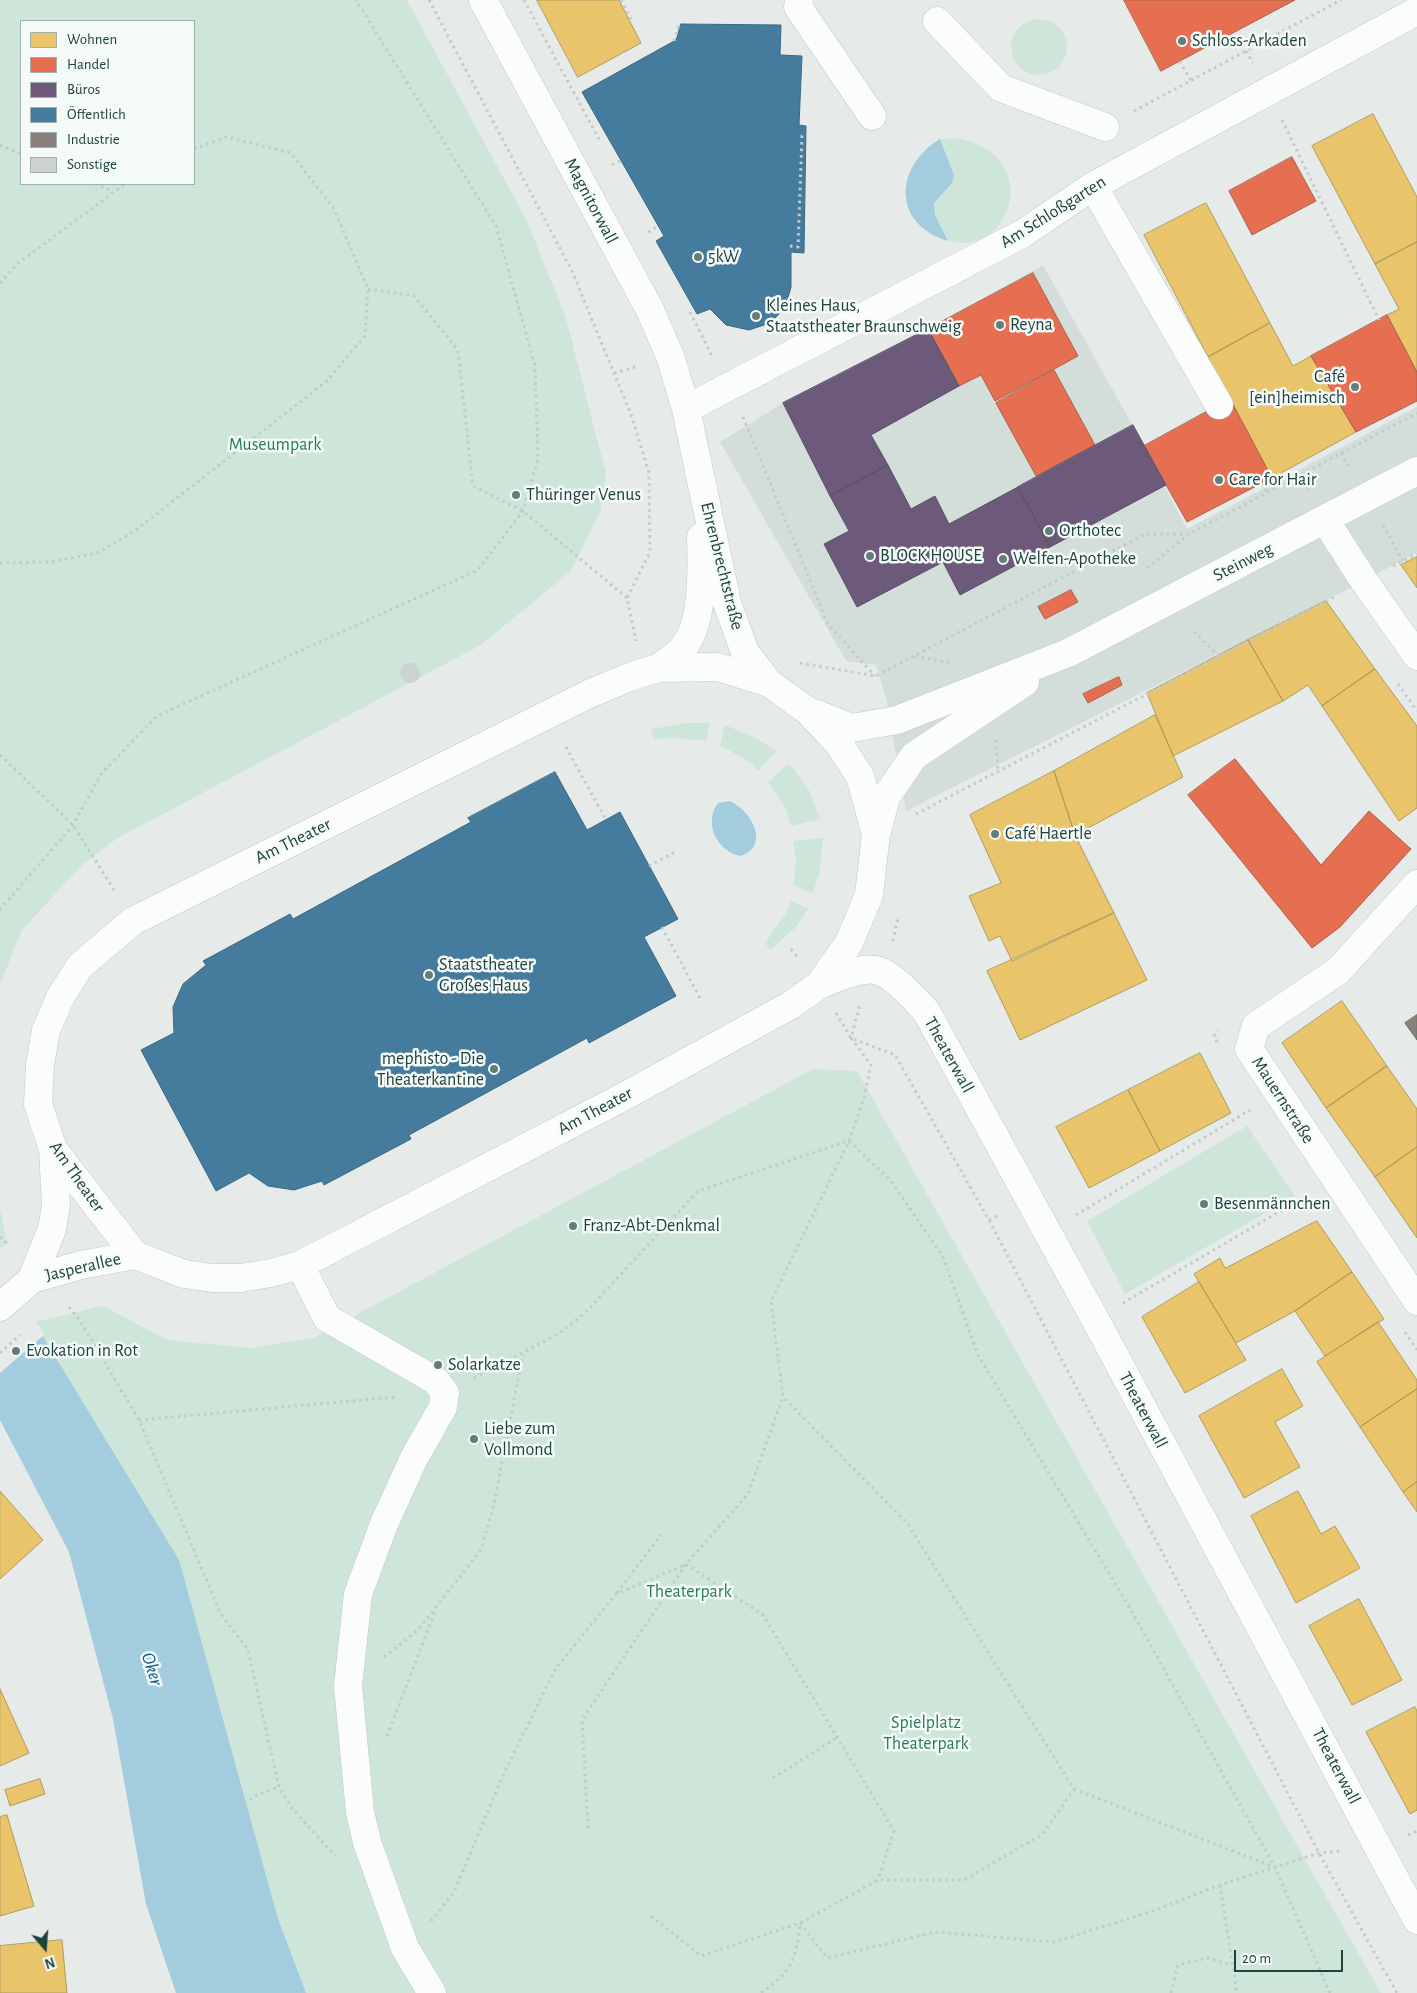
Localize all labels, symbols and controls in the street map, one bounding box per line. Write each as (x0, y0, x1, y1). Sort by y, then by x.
legend (20, 20, 195, 185)
place label: Schloss-Arkaden (1192, 30, 1307, 52)
text: Wohnen (67, 32, 117, 47)
marker: Schloss-Arkaden (1176, 35, 1188, 47)
text: Handel (67, 57, 110, 72)
text: Büros (67, 82, 100, 97)
text: Öffentlich (67, 107, 126, 122)
text: Industrie (67, 132, 120, 147)
street label: Magnitorwall (559, 154, 623, 248)
text: Sonstige (67, 157, 117, 172)
street label: Am Schloßgarten (996, 171, 1110, 253)
place label: 5kW (708, 246, 739, 268)
marker: 5kW (692, 251, 704, 263)
place label: Kleines Haus, Staatstheater Braunschweig (766, 295, 961, 338)
marker: Kleines Haus, Staatstheater Braunschweig (750, 310, 762, 322)
place label: Reyna (1010, 314, 1053, 336)
marker: Reyna (994, 319, 1006, 331)
place label: Café [ein]heimisch (1249, 366, 1345, 408)
marker: Café [ein]heimisch (1349, 381, 1361, 393)
park label: Museumpark (229, 434, 321, 456)
place label: Care for Hair (1229, 469, 1317, 491)
marker: Care for Hair (1213, 474, 1225, 486)
place label: Thüringer Venus (526, 484, 641, 506)
marker: Thüringer Venus (510, 489, 522, 501)
street label: Ehrenbrechtstraße (696, 500, 748, 632)
place label: Orthotec (1059, 520, 1121, 542)
marker: Orthotec (1043, 525, 1055, 537)
street label: Steinweg (1209, 538, 1277, 586)
place label: BLOCK HOUSE (880, 545, 982, 567)
place label: Welfen-Apotheke (1013, 548, 1136, 570)
marker: BLOCK HOUSE (864, 550, 876, 562)
marker: Welfen-Apotheke (997, 553, 1009, 565)
street label: Am Theater (252, 813, 334, 869)
place label: Café Haertle (1005, 823, 1092, 845)
marker: Café Haertle (989, 828, 1001, 840)
place label: Staatstheater Großes Haus (439, 954, 534, 996)
marker: Staatstheater Großes Haus (423, 969, 435, 981)
street label: Theaterwall (919, 1013, 979, 1097)
place label: mephisto - Die Theaterkantine (377, 1048, 484, 1090)
street label: Mauernstraße (1247, 1052, 1319, 1148)
marker: mephisto - Die Theaterkantine (488, 1063, 500, 1075)
street label: Am Theater (554, 1082, 636, 1140)
street label: Am Theater (45, 1137, 109, 1217)
place label: Besenmännchen (1214, 1193, 1331, 1215)
marker: Besenmännchen (1198, 1198, 1210, 1210)
place label: Franz-Abt-Denkmal (583, 1215, 720, 1237)
marker: Franz-Abt-Denkmal (567, 1220, 579, 1232)
street label: Jasperallee (43, 1248, 123, 1286)
place label: Evokation in Rot (26, 1340, 138, 1362)
marker: Evokation in Rot (10, 1345, 22, 1357)
place label: Solarkatze (448, 1354, 521, 1376)
marker: Solarkatze (432, 1359, 444, 1371)
street label: Theaterwall (1114, 1368, 1172, 1452)
place label: Liebe zum Vollmond (484, 1418, 555, 1460)
marker: Liebe zum Vollmond (468, 1433, 480, 1445)
park label: Theaterpark (646, 1581, 732, 1603)
water label: Oker (136, 1650, 168, 1688)
park label: Spielplatz Theaterpark (883, 1712, 969, 1755)
street label: Theaterwall (1307, 1724, 1365, 1808)
north arrow (20, 1923, 70, 1973)
scale bar (1237, 1940, 1346, 1972)
text: 20 m (1242, 1951, 1271, 1966)
text: N (43, 1954, 56, 1970)

